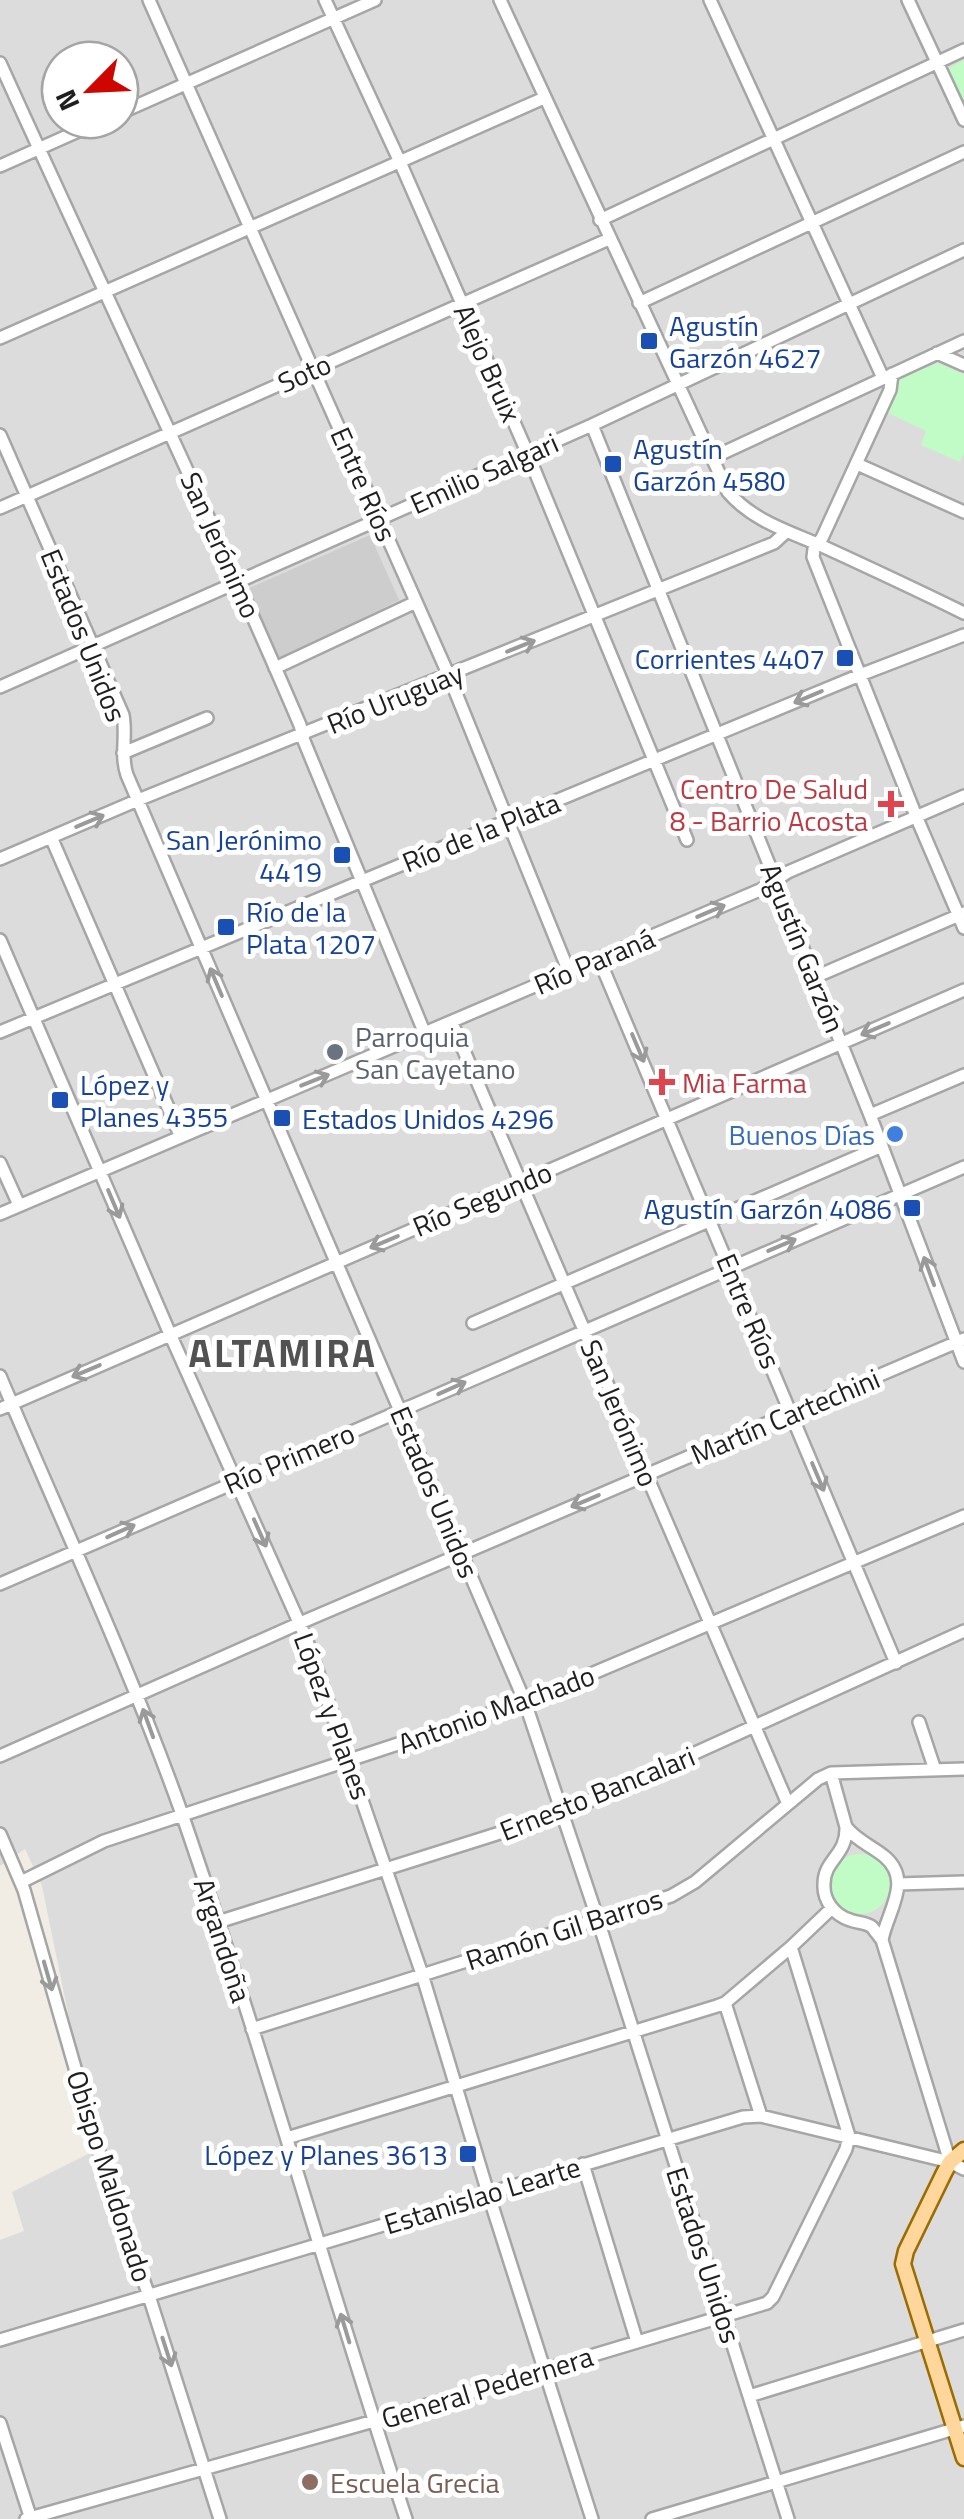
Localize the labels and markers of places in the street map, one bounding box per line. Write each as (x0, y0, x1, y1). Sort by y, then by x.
place label: Agustín Garzón 4627 (669, 304, 821, 379)
marker: Agustín Garzón 4627 (638, 330, 660, 352)
place label: Agustín Garzón 4580 (633, 427, 785, 502)
marker: Agustín Garzón 4580 (602, 453, 624, 475)
place label: Corrientes 4407 (635, 637, 825, 680)
marker: Corrientes 4407 (834, 647, 856, 669)
place label: Centro De Salud 8 - Barrio Acosta (670, 767, 868, 842)
marker: Centro De Salud 8 - Barrio Acosta (878, 791, 904, 817)
place label: San Jerónimo 4419 (166, 818, 322, 893)
marker: San Jerónimo 4419 (331, 844, 353, 866)
place label: Río de la Plata 1207 (246, 890, 376, 965)
marker: Río de la Plata 1207 (215, 916, 237, 938)
place label: Parroquia San Cayetano (355, 1015, 516, 1090)
marker: Parroquia San Cayetano (324, 1041, 346, 1063)
place label: Mia Farma (682, 1061, 807, 1104)
place label: López y Planes 4355 (80, 1063, 228, 1138)
marker: Mia Farma (651, 1071, 673, 1093)
marker: López y Planes 4355 (49, 1089, 71, 1111)
place label: Estados Unidos 4296 (302, 1097, 554, 1140)
marker: Estados Unidos 4296 (271, 1107, 293, 1129)
place label: Buenos Días (729, 1113, 875, 1156)
marker: Buenos Días (884, 1123, 906, 1145)
place label: Agustín Garzón 4086 (644, 1187, 892, 1230)
marker: Agustín Garzón 4086 (901, 1197, 923, 1219)
place label: López y Planes 3613 (204, 2133, 448, 2176)
marker: López y Planes 3613 (457, 2143, 479, 2165)
place label: Escuela Grecia (330, 2461, 500, 2504)
marker: Escuela Grecia (299, 2471, 321, 2493)

